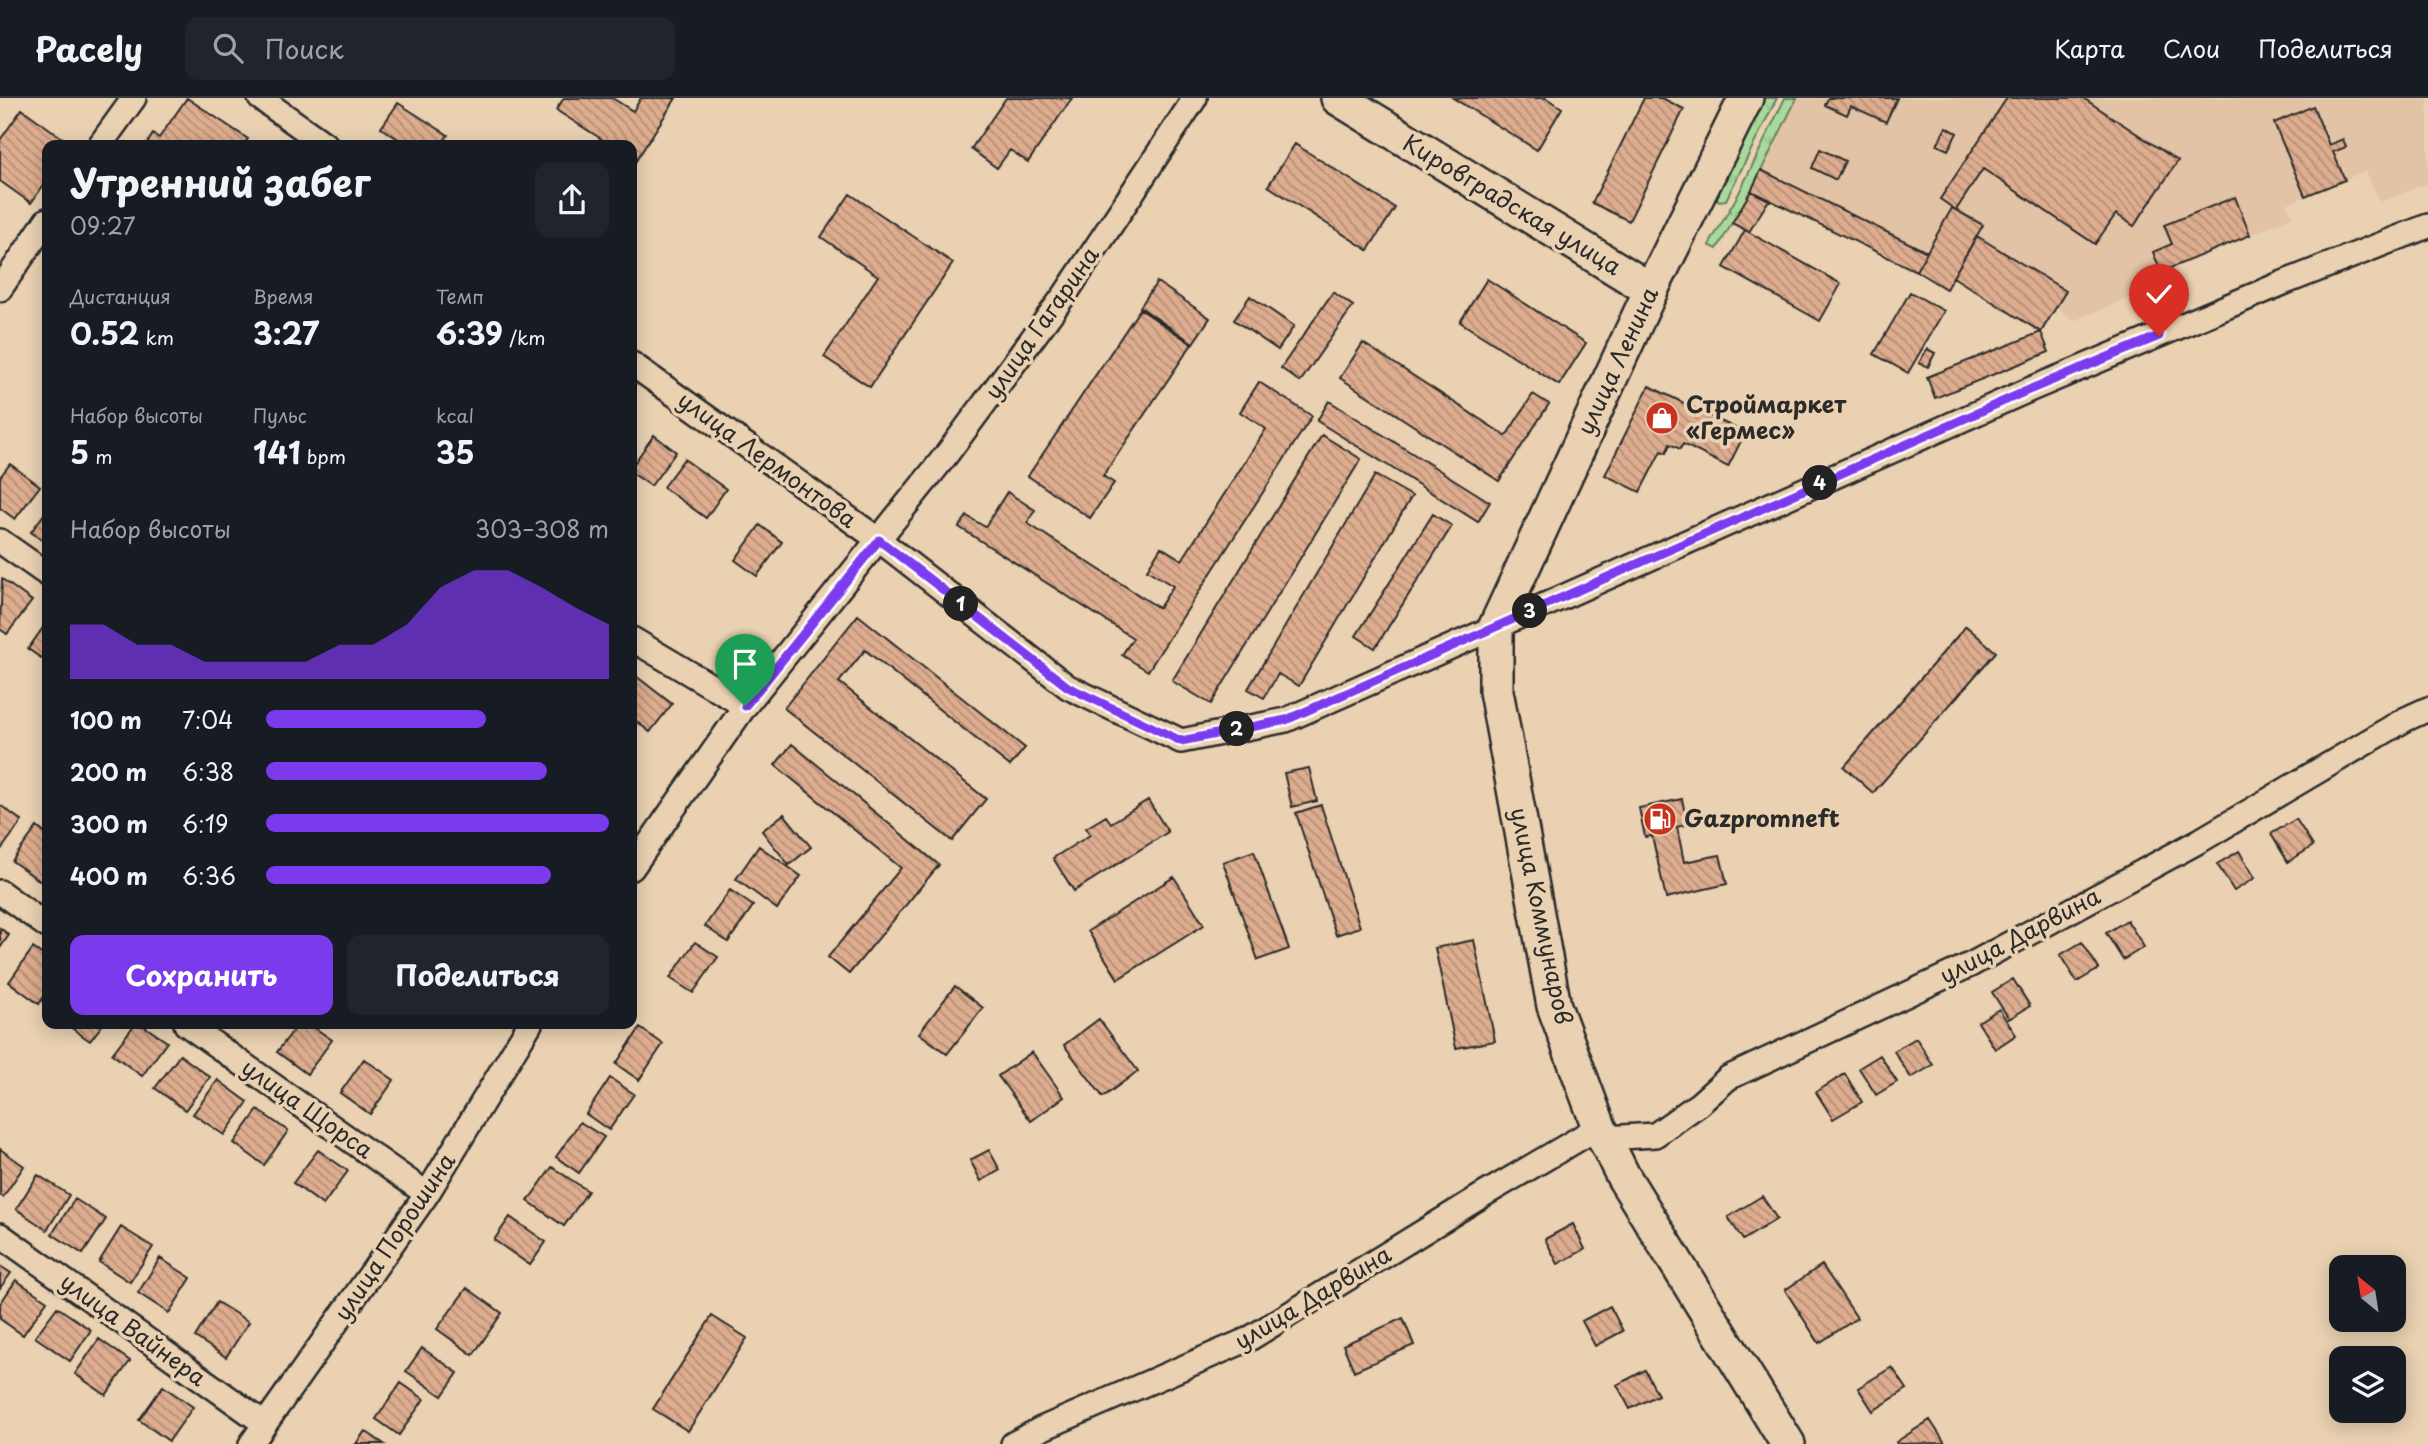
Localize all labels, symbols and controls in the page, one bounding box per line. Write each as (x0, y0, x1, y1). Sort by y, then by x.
search box (185, 17, 675, 80)
text: Pacely (35, 23, 143, 73)
icon: search (209, 29, 247, 67)
text: Поиск (265, 29, 344, 68)
text: Карта (2054, 30, 2125, 66)
text: Слои (2163, 30, 2220, 66)
text: Поделиться (2258, 30, 2393, 66)
street label: Кировградская улица (1397, 124, 1629, 283)
text: Утренний забег (70, 153, 370, 210)
button: share (535, 163, 609, 237)
text: 09:27 (70, 208, 136, 243)
street label: улица Гагарина (975, 238, 1107, 406)
pin (2129, 264, 2189, 336)
icon: check (2140, 275, 2178, 313)
street label: улица Ленина (1567, 280, 1666, 440)
text: Дистанция (70, 282, 171, 310)
text: Время (253, 282, 314, 310)
text: Темп (436, 282, 484, 310)
text: 0.52 (70, 310, 139, 355)
text: 3:27 (253, 310, 319, 355)
text: 6:39 (436, 310, 503, 355)
text: km (139, 323, 174, 351)
text: /km (503, 323, 546, 351)
street label: улица Лермонтова (671, 382, 865, 536)
place label: Строймаркет «Гермес» (1686, 386, 1847, 447)
shop icon: Строймаркет «Гермес» (1643, 399, 1681, 437)
text: Набор высоты (70, 401, 203, 429)
text: Пульс (253, 401, 307, 429)
text: kcal (436, 401, 474, 429)
text: 5 (70, 429, 89, 474)
text: 141 (253, 429, 301, 474)
text: 35 (436, 429, 475, 474)
text: m (89, 442, 113, 470)
text: bpm (301, 442, 346, 470)
pin: 4 (1802, 466, 1838, 500)
text: 4 (1813, 468, 1826, 496)
text: Набор высоты (70, 511, 231, 546)
text: 303–308 m (475, 511, 609, 546)
pin: 1 (944, 587, 978, 622)
text: 1 (956, 589, 965, 617)
pin: 3 (1512, 594, 1548, 628)
text: 3 (1523, 596, 1536, 624)
pin (715, 634, 775, 706)
icon: arrive (726, 645, 764, 683)
text: 100 m (70, 702, 142, 737)
text: 7:04 (182, 702, 233, 737)
pin: 2 (1220, 712, 1254, 746)
text: 2 (1230, 714, 1243, 742)
text: 200 m (70, 754, 147, 789)
text: 6:38 (182, 754, 234, 789)
fuel station icon: Gazpromneft (1641, 800, 1679, 838)
place label: Gazpromneft (1684, 800, 1840, 835)
street label: улица Коммунаров (1502, 804, 1583, 1027)
text: 300 m (70, 806, 148, 841)
text: 6:19 (182, 806, 228, 841)
text: 400 m (70, 858, 148, 893)
text: 6:36 (182, 858, 236, 893)
street label: улица Дарвина (1933, 877, 2106, 992)
button: Сохранить (70, 935, 333, 1015)
button: Поделиться (347, 935, 609, 1015)
street label: улица Щорса (235, 1049, 381, 1167)
street label: улица Порошина (324, 1145, 463, 1327)
street label: улица Дарвина (1227, 1236, 1398, 1357)
north arrow (2329, 1255, 2406, 1332)
map controls (2329, 1255, 2406, 1423)
street label: улица Вайнера (54, 1264, 215, 1394)
button: layers (2329, 1346, 2406, 1423)

